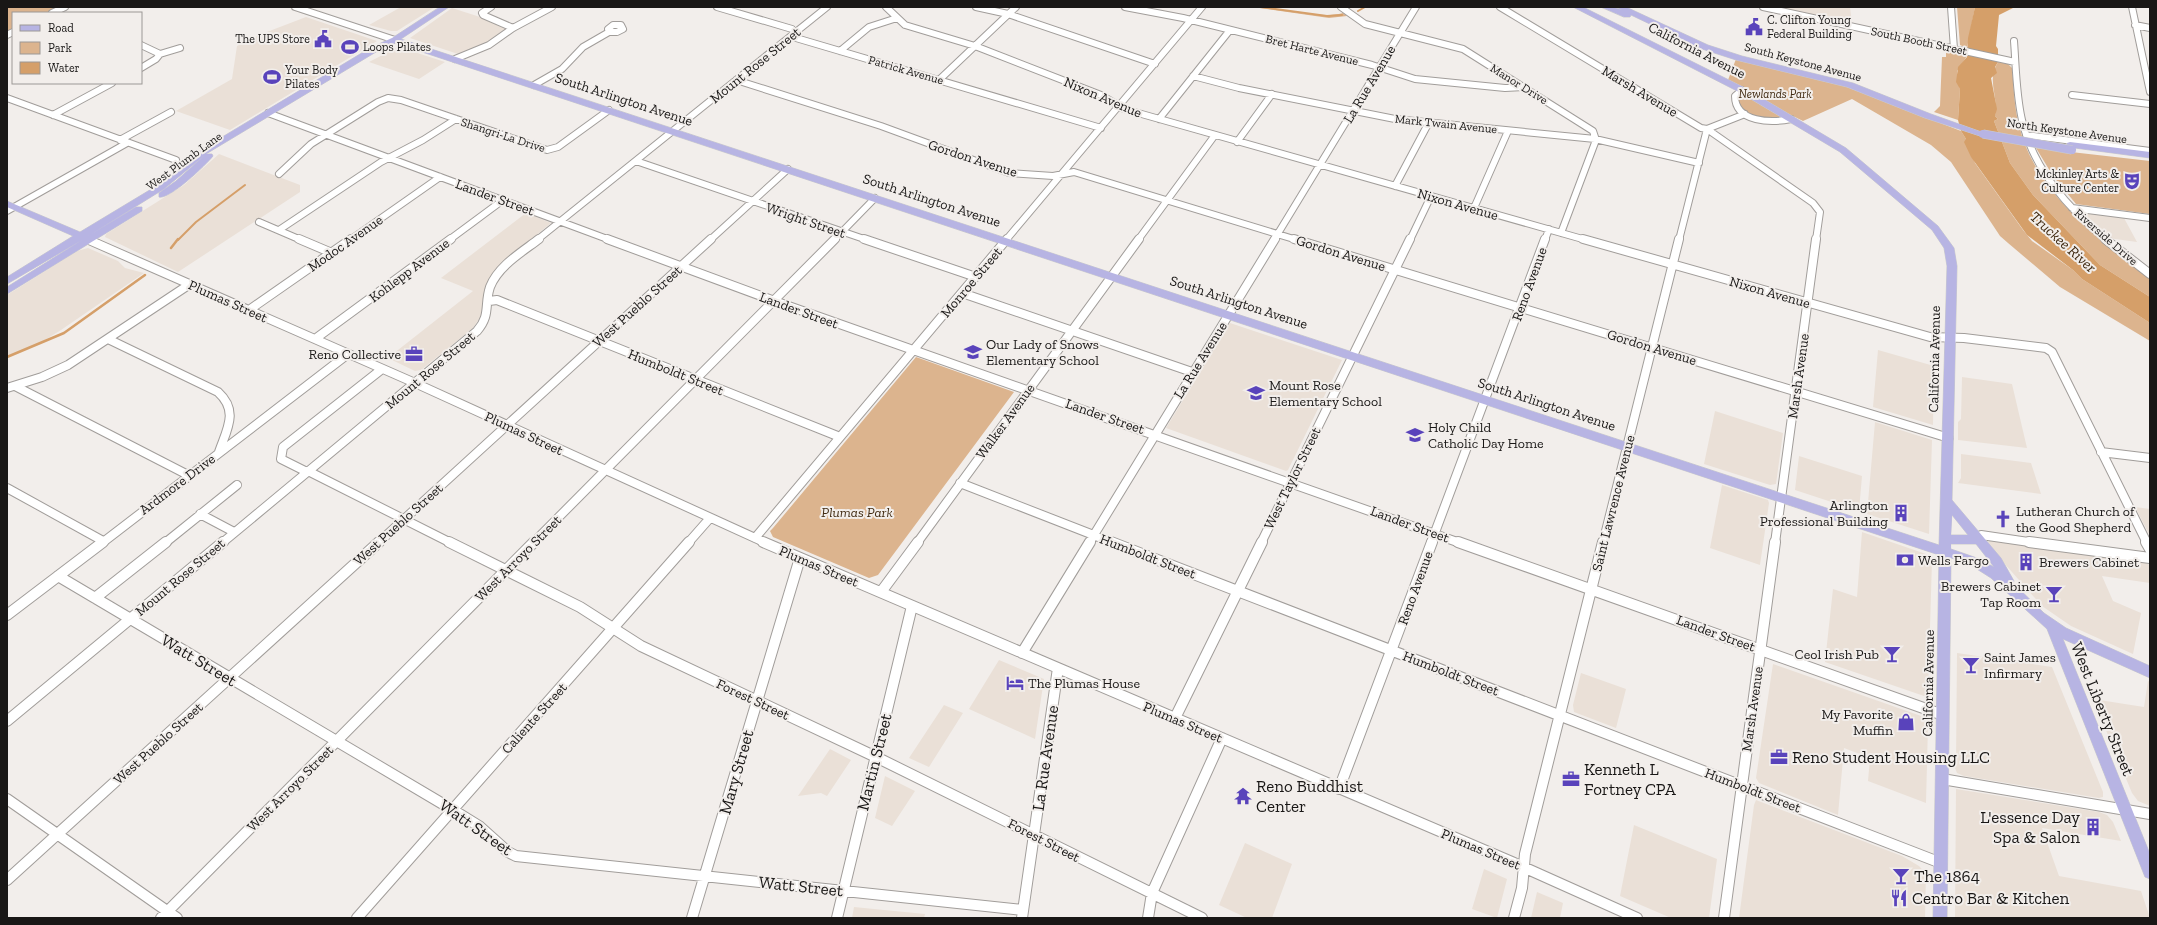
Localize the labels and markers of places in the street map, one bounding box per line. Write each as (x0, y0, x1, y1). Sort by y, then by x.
place label: C. Clifton Young Federal Building (1767, 13, 1852, 41)
public building icon: C. Clifton Young Federal Building (1744, 17, 1764, 37)
public building icon: The UPS Store (313, 29, 333, 49)
place label: The UPS Store (235, 32, 310, 46)
sports icon: Loops Pilates (340, 37, 360, 57)
place label: Loops Pilates (363, 40, 431, 54)
place label: Your Body Pilates (284, 63, 339, 91)
sports icon: Your Body Pilates (262, 67, 282, 87)
place label: Mckinley Arts & Culture Center (2036, 167, 2119, 195)
theatre icon: Mckinley Arts & Culture Center (2122, 171, 2142, 191)
place label: Our Lady of Snows Elementary School (986, 336, 1099, 369)
school or university icon: Our Lady of Snows Elementary School (963, 342, 983, 362)
office icon: Reno Collective (404, 344, 424, 364)
place label: Reno Collective (308, 346, 401, 363)
place label: Mount Rose Elementary School (1269, 377, 1382, 410)
school or university icon: Mount Rose Elementary School (1246, 383, 1266, 403)
place label: Holy Child Catholic Day Home (1428, 419, 1544, 452)
school or university icon: Holy Child Catholic Day Home (1405, 425, 1425, 445)
place label: Arlington Professional Building (1760, 497, 1888, 530)
building icon: Arlington Professional Building (1891, 503, 1911, 523)
place label: Lutheran Church of the Good Shepherd (2016, 503, 2136, 536)
church icon: Lutheran Church of the Good Shepherd (1993, 509, 2013, 529)
bank icon: Wells Fargo (1895, 550, 1915, 570)
place label: Wells Fargo (1918, 552, 1989, 569)
building icon: Brewers Cabinet (2016, 552, 2036, 572)
place label: Brewers Cabinet (2039, 554, 2140, 571)
place label: Brewers Cabinet Tap Room (1941, 578, 2042, 611)
bar icon: Brewers Cabinet Tap Room (2044, 584, 2064, 604)
bar icon: Ceol Irish Pub (1882, 644, 1902, 664)
place label: Ceol Irish Pub (1795, 646, 1879, 663)
place label: Saint James Infirmary (1984, 649, 2056, 682)
bar icon: Saint James Infirmary (1961, 655, 1981, 675)
hotel icon: The Plumas House (1005, 673, 1025, 693)
place label: The Plumas House (1028, 675, 1140, 692)
place label: My Favorite Muffin (1821, 706, 1893, 739)
shop icon: My Favorite Muffin (1896, 712, 1916, 732)
office icon: Reno Student Housing LLC (1769, 747, 1789, 767)
place label: Reno Student Housing LLC (1792, 747, 1990, 767)
place label: Kenneth L Fortney CPA (1584, 759, 1677, 799)
office icon: Kenneth L Fortney CPA (1561, 769, 1581, 789)
place label: Reno Buddhist Center (1256, 776, 1364, 816)
temple icon: Reno Buddhist Center (1233, 786, 1253, 806)
place label: L'essence Day Spa & Salon (1980, 807, 2080, 847)
building icon: L'essence Day Spa & Salon (2083, 817, 2103, 837)
bar icon: The 1864 (1891, 866, 1911, 886)
place label: The 1864 (1914, 866, 1980, 886)
restaurant icon: Centro Bar & Kitchen (1889, 888, 1909, 908)
place label: Centro Bar & Kitchen (1912, 888, 2070, 908)

